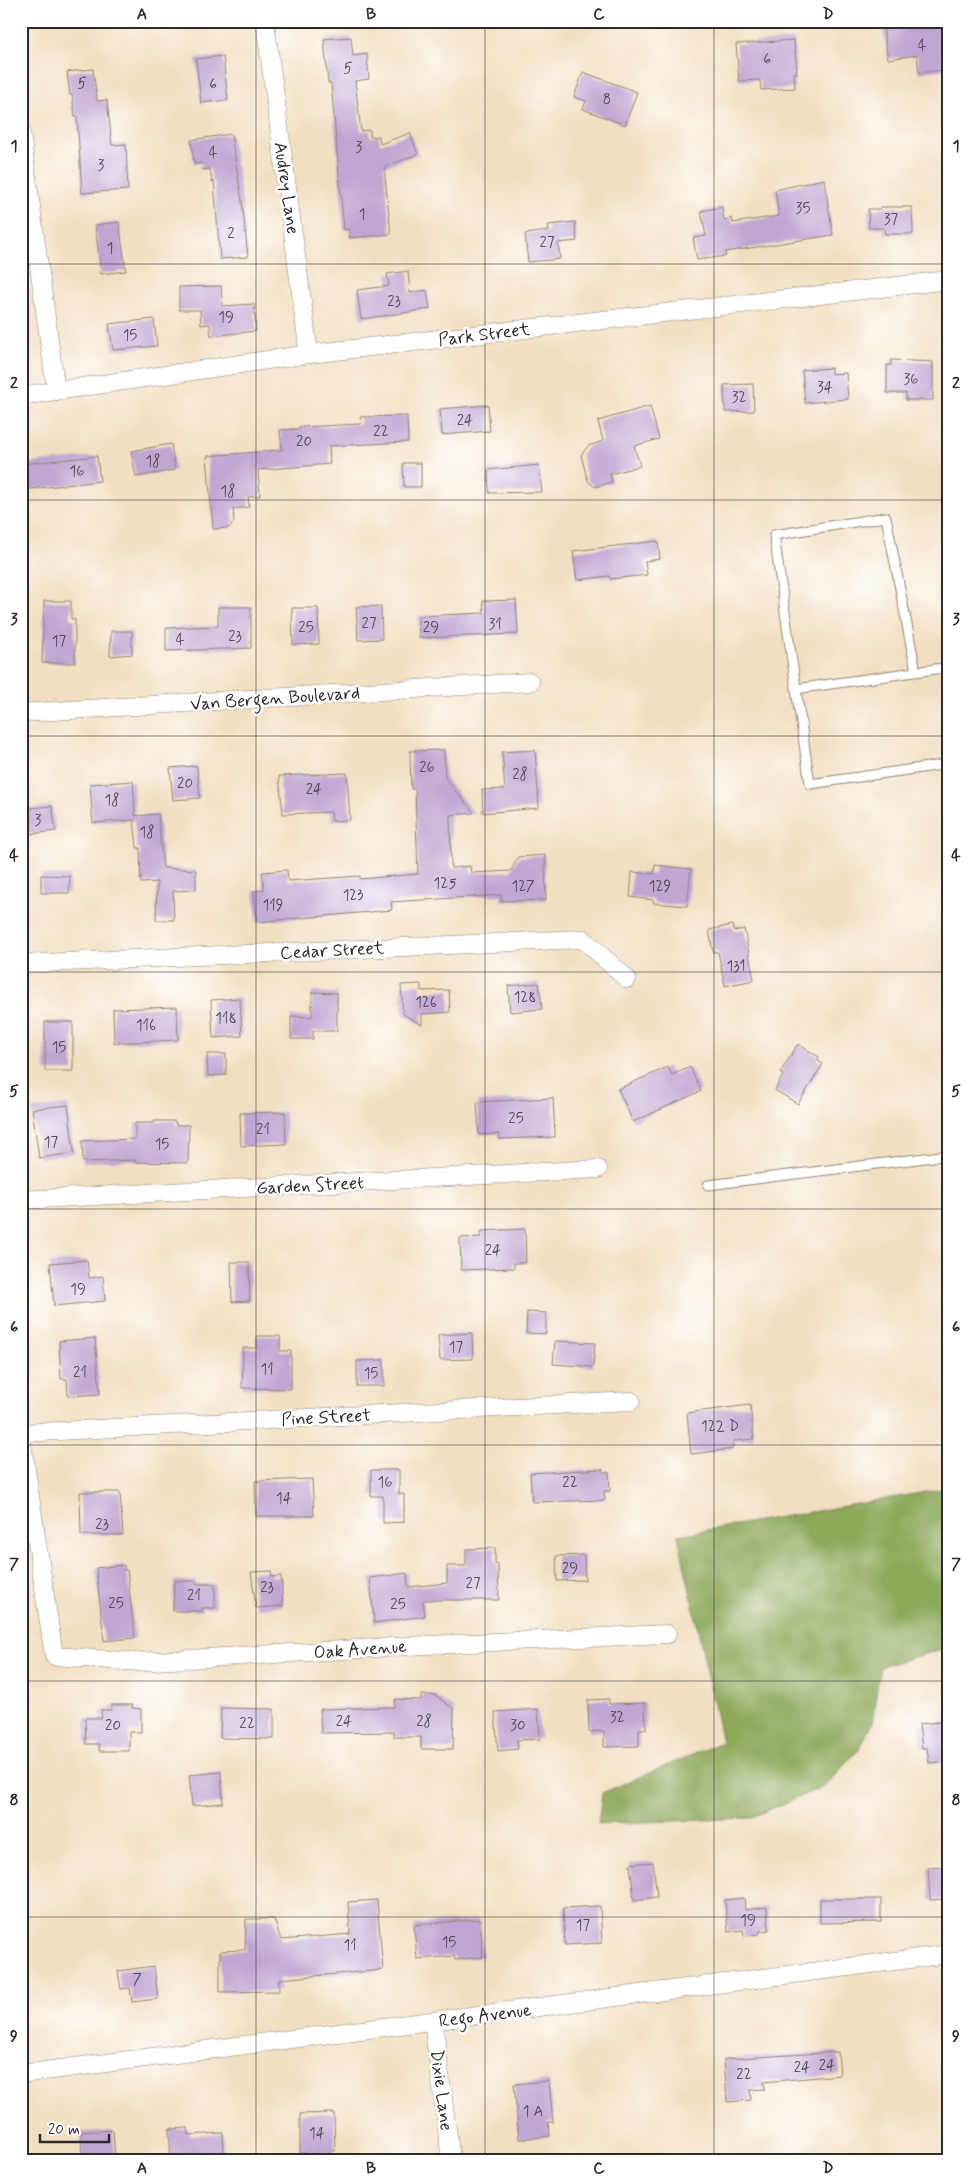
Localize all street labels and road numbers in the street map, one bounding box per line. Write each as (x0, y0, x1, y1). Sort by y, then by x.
street label: Audrey Lane (268, 140, 304, 236)
street label: Park Street (437, 317, 532, 353)
street label: Van Bergen Boulevard (189, 681, 361, 719)
street label: Cedar Street (279, 936, 385, 966)
street label: Garden Street (256, 1171, 365, 1201)
street label: Pine Street (281, 1404, 372, 1432)
street label: Oak Avenue (313, 1635, 407, 1665)
street label: Rego Avenue (437, 1998, 533, 2036)
street label: Dixie Lane (424, 2048, 458, 2132)

